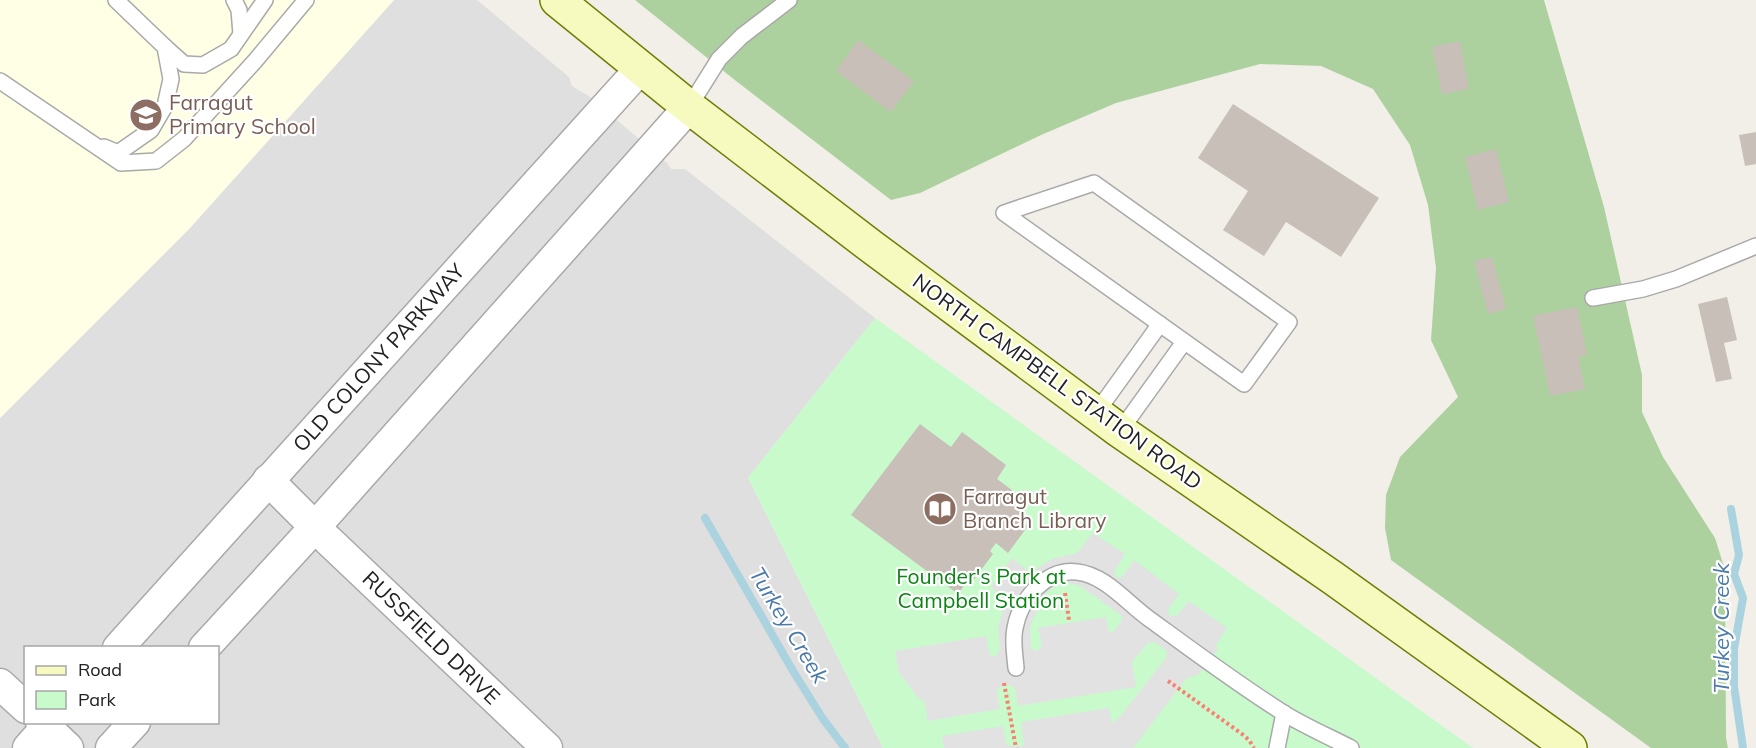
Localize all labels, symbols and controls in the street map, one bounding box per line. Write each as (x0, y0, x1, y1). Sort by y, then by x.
place label: Farragut Primary School (169, 89, 316, 139)
school or university icon: Farragut Primary School (128, 97, 164, 133)
street label: OLD COLONY PARKWAY (287, 258, 470, 457)
street label: NORTH CAMPBELL STATION ROAD (908, 267, 1207, 495)
place label: Farragut Branch Library (963, 483, 1106, 533)
library icon: Farragut Branch Library (922, 491, 958, 527)
water label: Turkey Creek (743, 562, 835, 689)
water label: Turkey Creek (1707, 562, 1735, 693)
park label: Founder's Park at Campbell Station (896, 563, 1066, 613)
street label: RUSSFIELD DRIVE (358, 565, 506, 709)
legend (24, 646, 219, 724)
text: Road (78, 658, 122, 681)
text: Park (78, 688, 117, 711)

